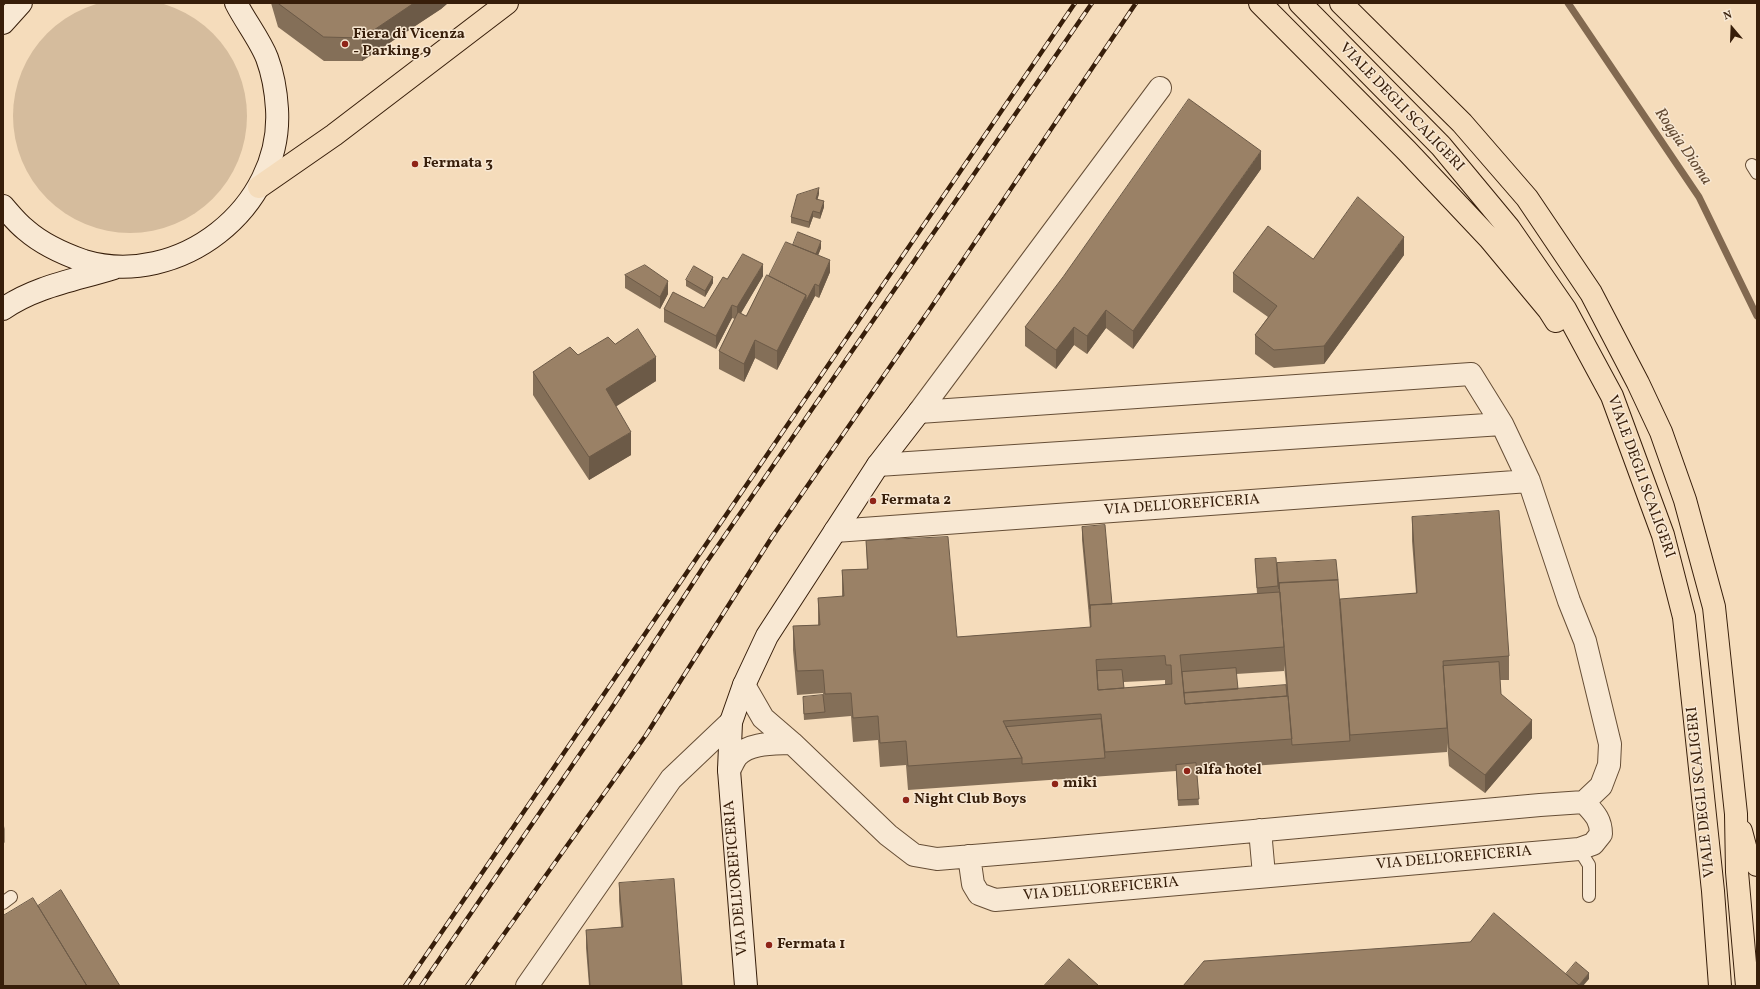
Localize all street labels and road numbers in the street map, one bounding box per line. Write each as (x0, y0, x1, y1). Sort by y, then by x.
street label: VIALE DEGLI SCALIGERI (1335, 40, 1467, 176)
street label: VIALE DEGLI SCALIGERI (1602, 393, 1678, 561)
street label: VIA DELL'OREFICERIA (1103, 492, 1261, 520)
street label: VIALE DEGLI SCALIGERI (1684, 706, 1720, 878)
street label: VIA DELL'OREFICERIA (721, 799, 753, 957)
street label: VIA DELL'OREFICERIA (1375, 843, 1533, 875)
street label: VIA DELL'OREFICERIA (1022, 874, 1180, 906)

